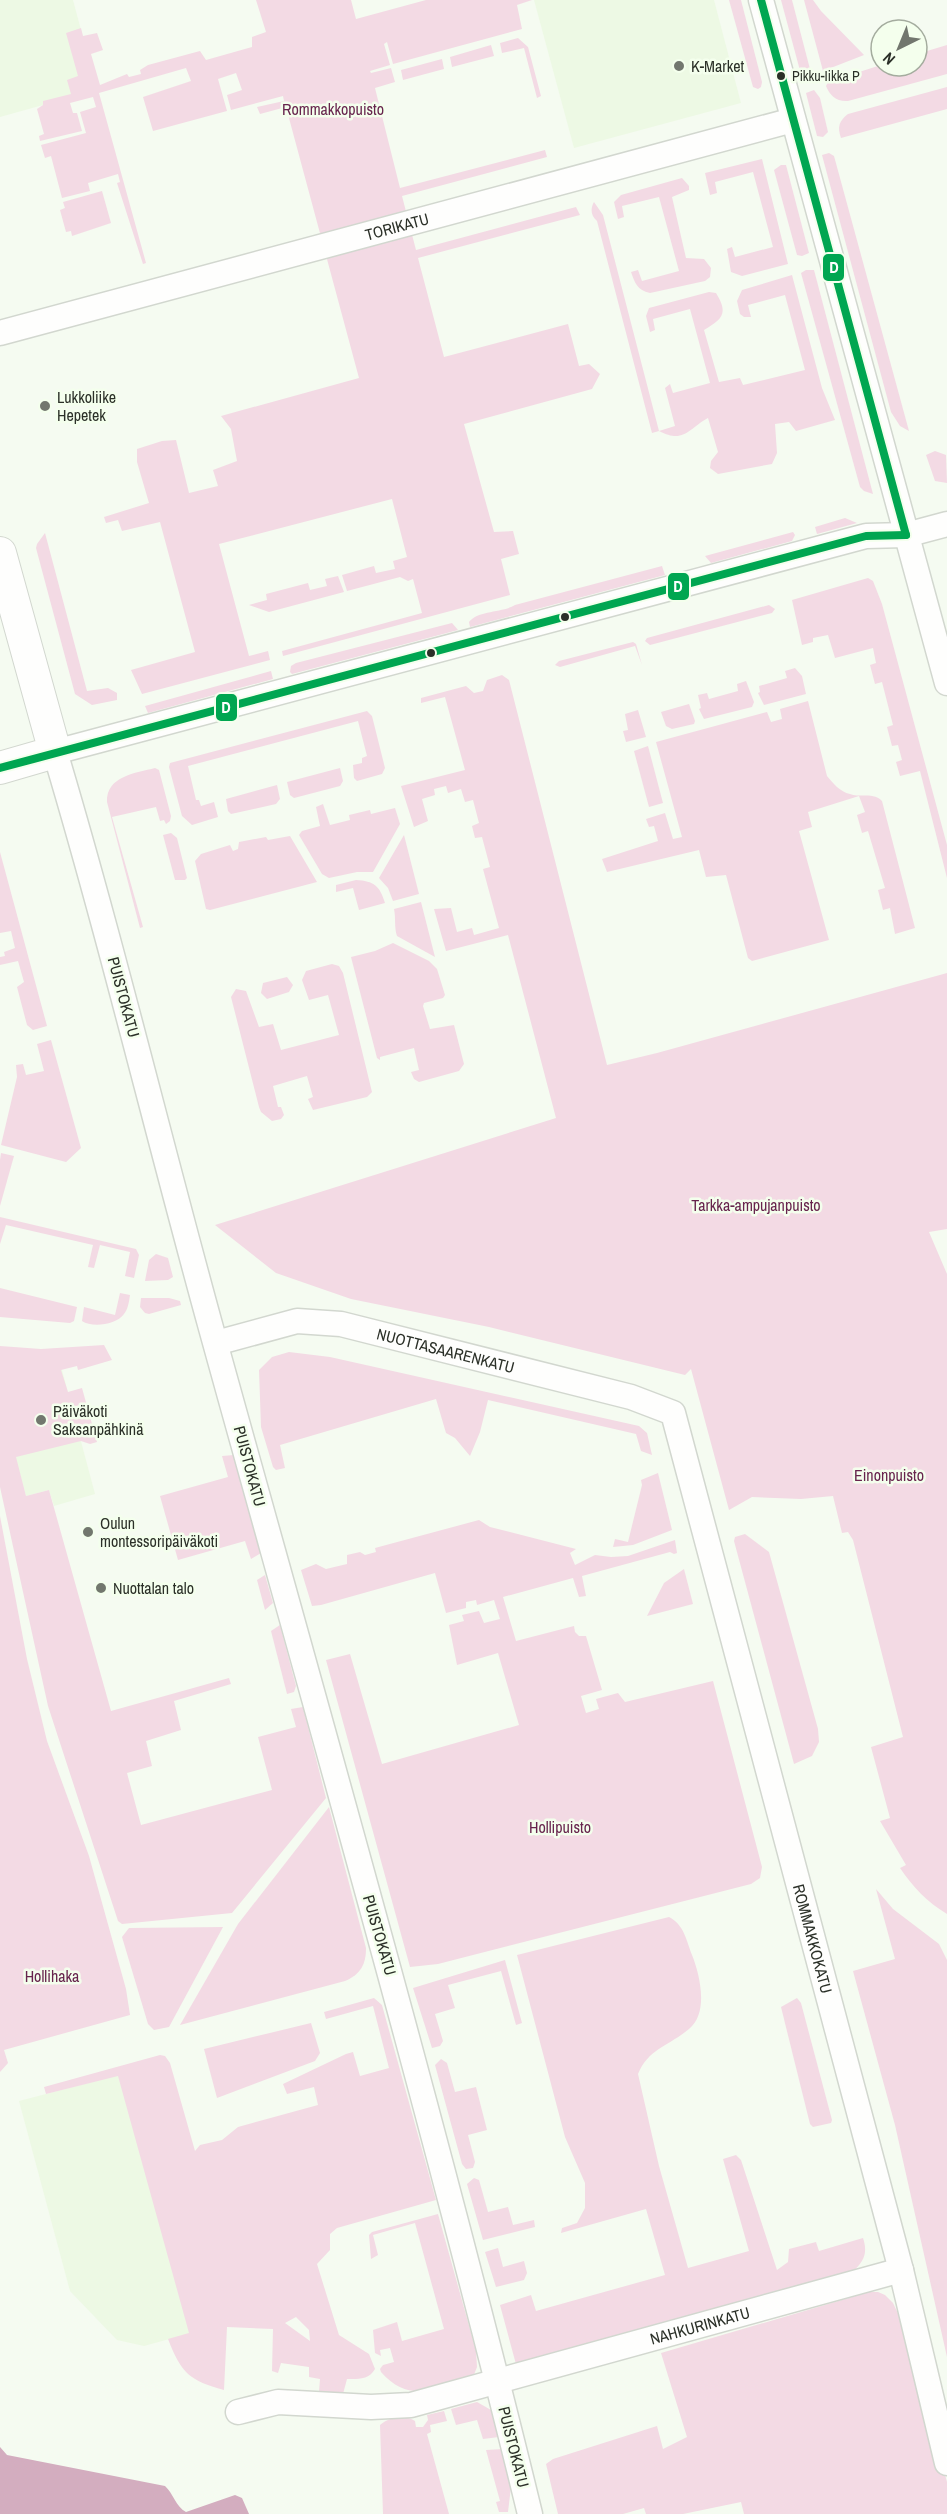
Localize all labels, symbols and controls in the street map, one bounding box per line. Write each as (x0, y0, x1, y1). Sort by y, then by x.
north arrow (869, 18, 929, 78)
text: N (878, 48, 900, 70)
place label: K-Market (691, 55, 745, 77)
marker: K-Market (672, 59, 686, 73)
place label: Pikku-Iikka P (792, 67, 860, 85)
marker: Pikku-Iikka P (775, 70, 787, 82)
park label: Rommakkopuisto (282, 98, 384, 120)
street label: TORIKATU (363, 207, 431, 245)
line badge: D (822, 253, 845, 282)
text: D (829, 256, 839, 278)
place label: Lukkoliike Hepetek (57, 386, 116, 426)
marker: Lukkoliike Hepetek (38, 399, 52, 413)
line badge: D (667, 572, 690, 601)
text: D (673, 575, 683, 597)
unlabelled marker (559, 611, 571, 623)
unlabelled marker (425, 647, 437, 659)
line badge: D (215, 693, 238, 722)
text: D (221, 696, 231, 718)
street label: PUISTOKATU (103, 954, 145, 1040)
park label: Tarkka-ampujanpuisto (691, 1194, 821, 1216)
street label: NUOTTASAARENKATU (375, 1322, 517, 1378)
place label: Päiväkoti Saksanpähkinä (53, 1400, 144, 1440)
marker: Päiväkoti Saksanpähkinä (34, 1413, 48, 1427)
street label: PUISTOKATU (229, 1423, 271, 1509)
park label: Einonpuisto (854, 1464, 924, 1486)
place label: Oulun montessoripäiväkoti (100, 1512, 218, 1552)
marker: Oulun montessoripäiväkoti (81, 1525, 95, 1539)
place label: Nuottalan talo (113, 1577, 194, 1599)
marker: Nuottalan talo (94, 1581, 108, 1595)
park label: Hollipuisto (529, 1816, 591, 1838)
street label: ROMMAKKOKATU (788, 1882, 838, 1996)
street label: PUISTOKATU (358, 1892, 402, 1978)
park label: Hollihaka (25, 1965, 80, 1987)
street label: NAHKURINKATU (647, 2301, 752, 2350)
street label: PUISTOKATU (493, 2404, 535, 2490)

